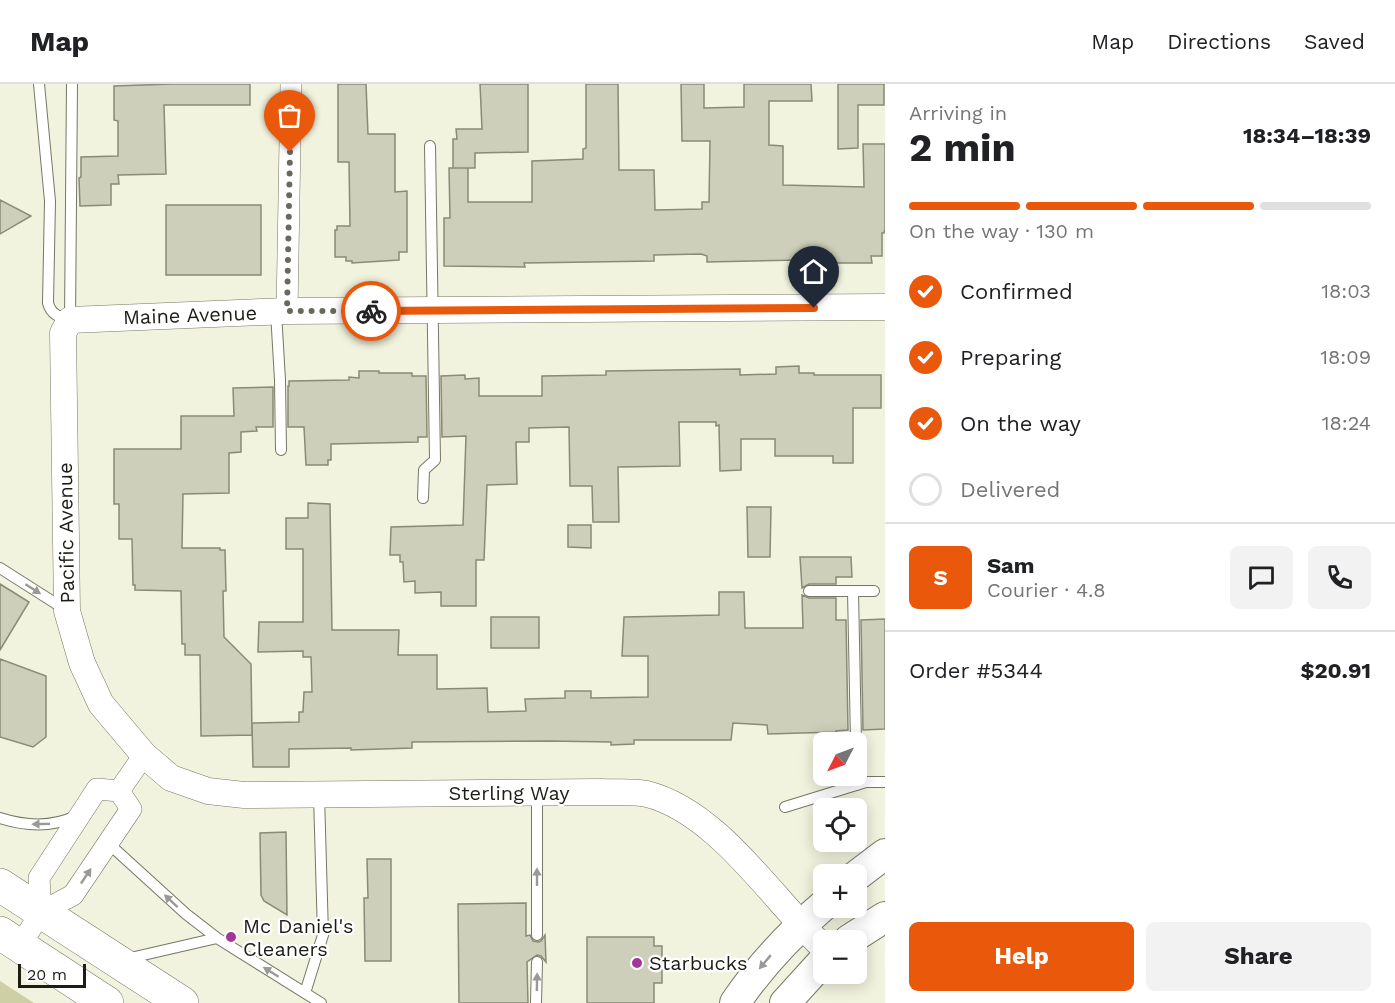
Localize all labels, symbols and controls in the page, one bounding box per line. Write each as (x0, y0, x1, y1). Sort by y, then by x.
text: Map (30, 25, 89, 58)
text: Map (1091, 29, 1134, 54)
text: Directions (1167, 29, 1271, 54)
text: Saved (1304, 29, 1365, 54)
pin (264, 90, 315, 152)
icon: bag (273, 99, 306, 132)
text: Arriving in (909, 101, 1007, 125)
text: 18:34–18:39 (1243, 123, 1371, 148)
text: 2 min (909, 125, 1016, 170)
text: On the way · 130 m (909, 219, 1094, 243)
pin (788, 246, 839, 308)
icon: home (797, 255, 830, 288)
icon: check (909, 275, 942, 308)
text: Confirmed (960, 279, 1073, 304)
text: 18:03 (1321, 279, 1371, 303)
courier (341, 281, 401, 341)
icon: bike (355, 295, 388, 328)
street label: Maine Avenue (122, 301, 258, 329)
icon: check (909, 341, 942, 374)
text: Preparing (960, 345, 1061, 370)
text: 18:09 (1320, 345, 1371, 369)
icon: check (909, 407, 942, 440)
text: On the way (960, 411, 1081, 436)
text: 18:24 (1322, 411, 1371, 435)
street label: Pacific Avenue (53, 462, 79, 604)
text: Delivered (960, 477, 1060, 502)
button: chat (1230, 546, 1293, 609)
button: phone (1308, 546, 1371, 609)
text: Sam (987, 553, 1035, 578)
text: S (933, 565, 948, 590)
text: Courier · 4.8 (987, 578, 1106, 602)
one-way arrow (25, 584, 41, 595)
text: Order #5344 (909, 658, 1043, 683)
text: $20.91 (1300, 658, 1371, 683)
north arrow (813, 732, 867, 786)
map controls (813, 732, 867, 984)
street label: Sterling Way (448, 781, 570, 805)
button: locate (813, 798, 867, 852)
one-way arrow (32, 819, 51, 828)
button: + (813, 864, 867, 918)
one-way arrow (532, 867, 542, 886)
one-way arrow (80, 868, 91, 885)
one-way arrow (164, 894, 179, 908)
place label: Mc Daniel's Cleaners (243, 914, 354, 961)
button: Help (909, 922, 1134, 991)
button: Share (1146, 922, 1371, 991)
marker: Mc Daniel's Cleaners (224, 930, 238, 944)
button: − (813, 930, 867, 984)
place label: Starbucks (649, 951, 747, 975)
one-way arrow (759, 954, 772, 969)
marker: Starbucks (630, 956, 644, 970)
scale bar (18, 961, 86, 988)
text: 20 m (27, 965, 67, 984)
one-way arrow (263, 966, 279, 977)
one-way arrow (532, 973, 542, 992)

